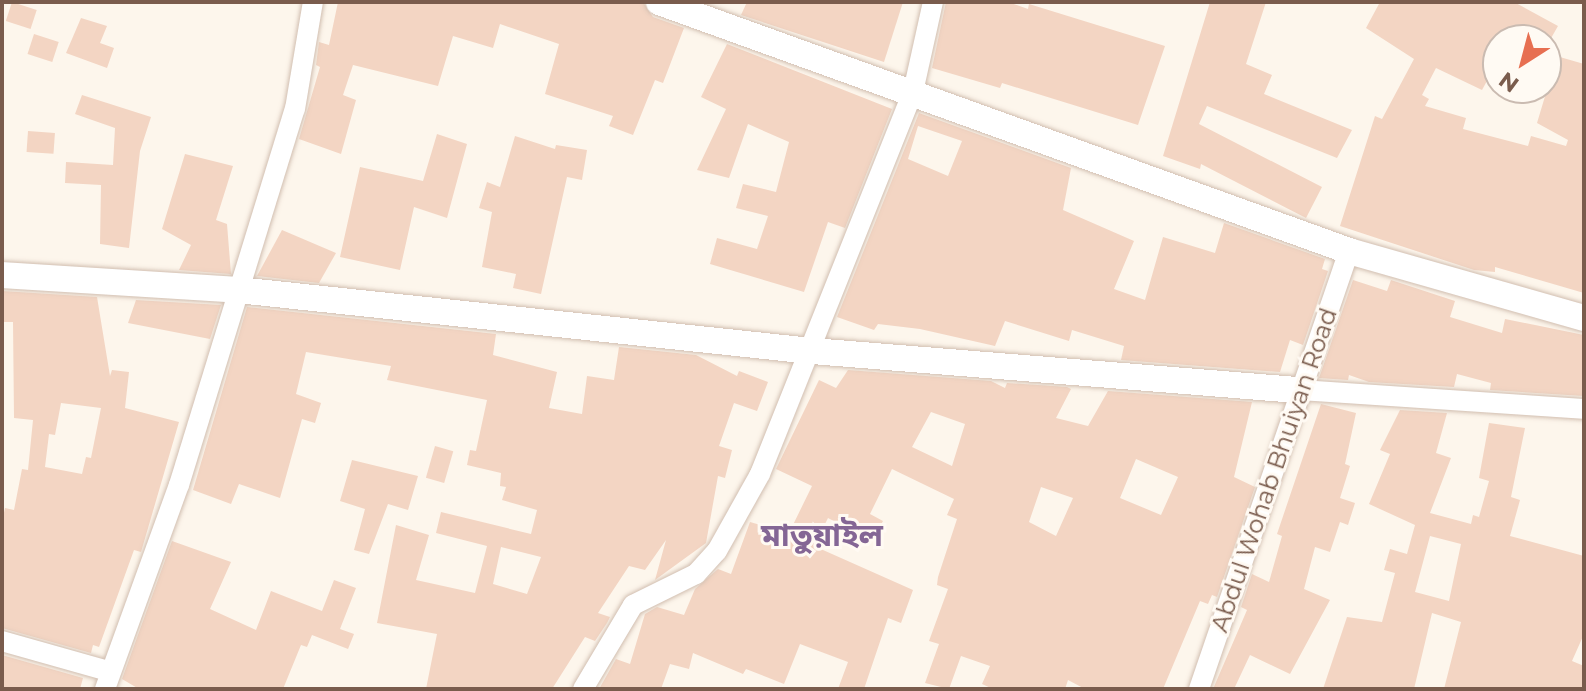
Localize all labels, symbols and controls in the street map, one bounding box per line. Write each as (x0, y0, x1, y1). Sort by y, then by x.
north arrow (1482, 24, 1562, 104)
text: N (1494, 66, 1524, 98)
street label: Abdul Wohab Bhuiyan Road (1205, 304, 1343, 636)
district label: মাতুয়াইল (761, 516, 883, 554)

